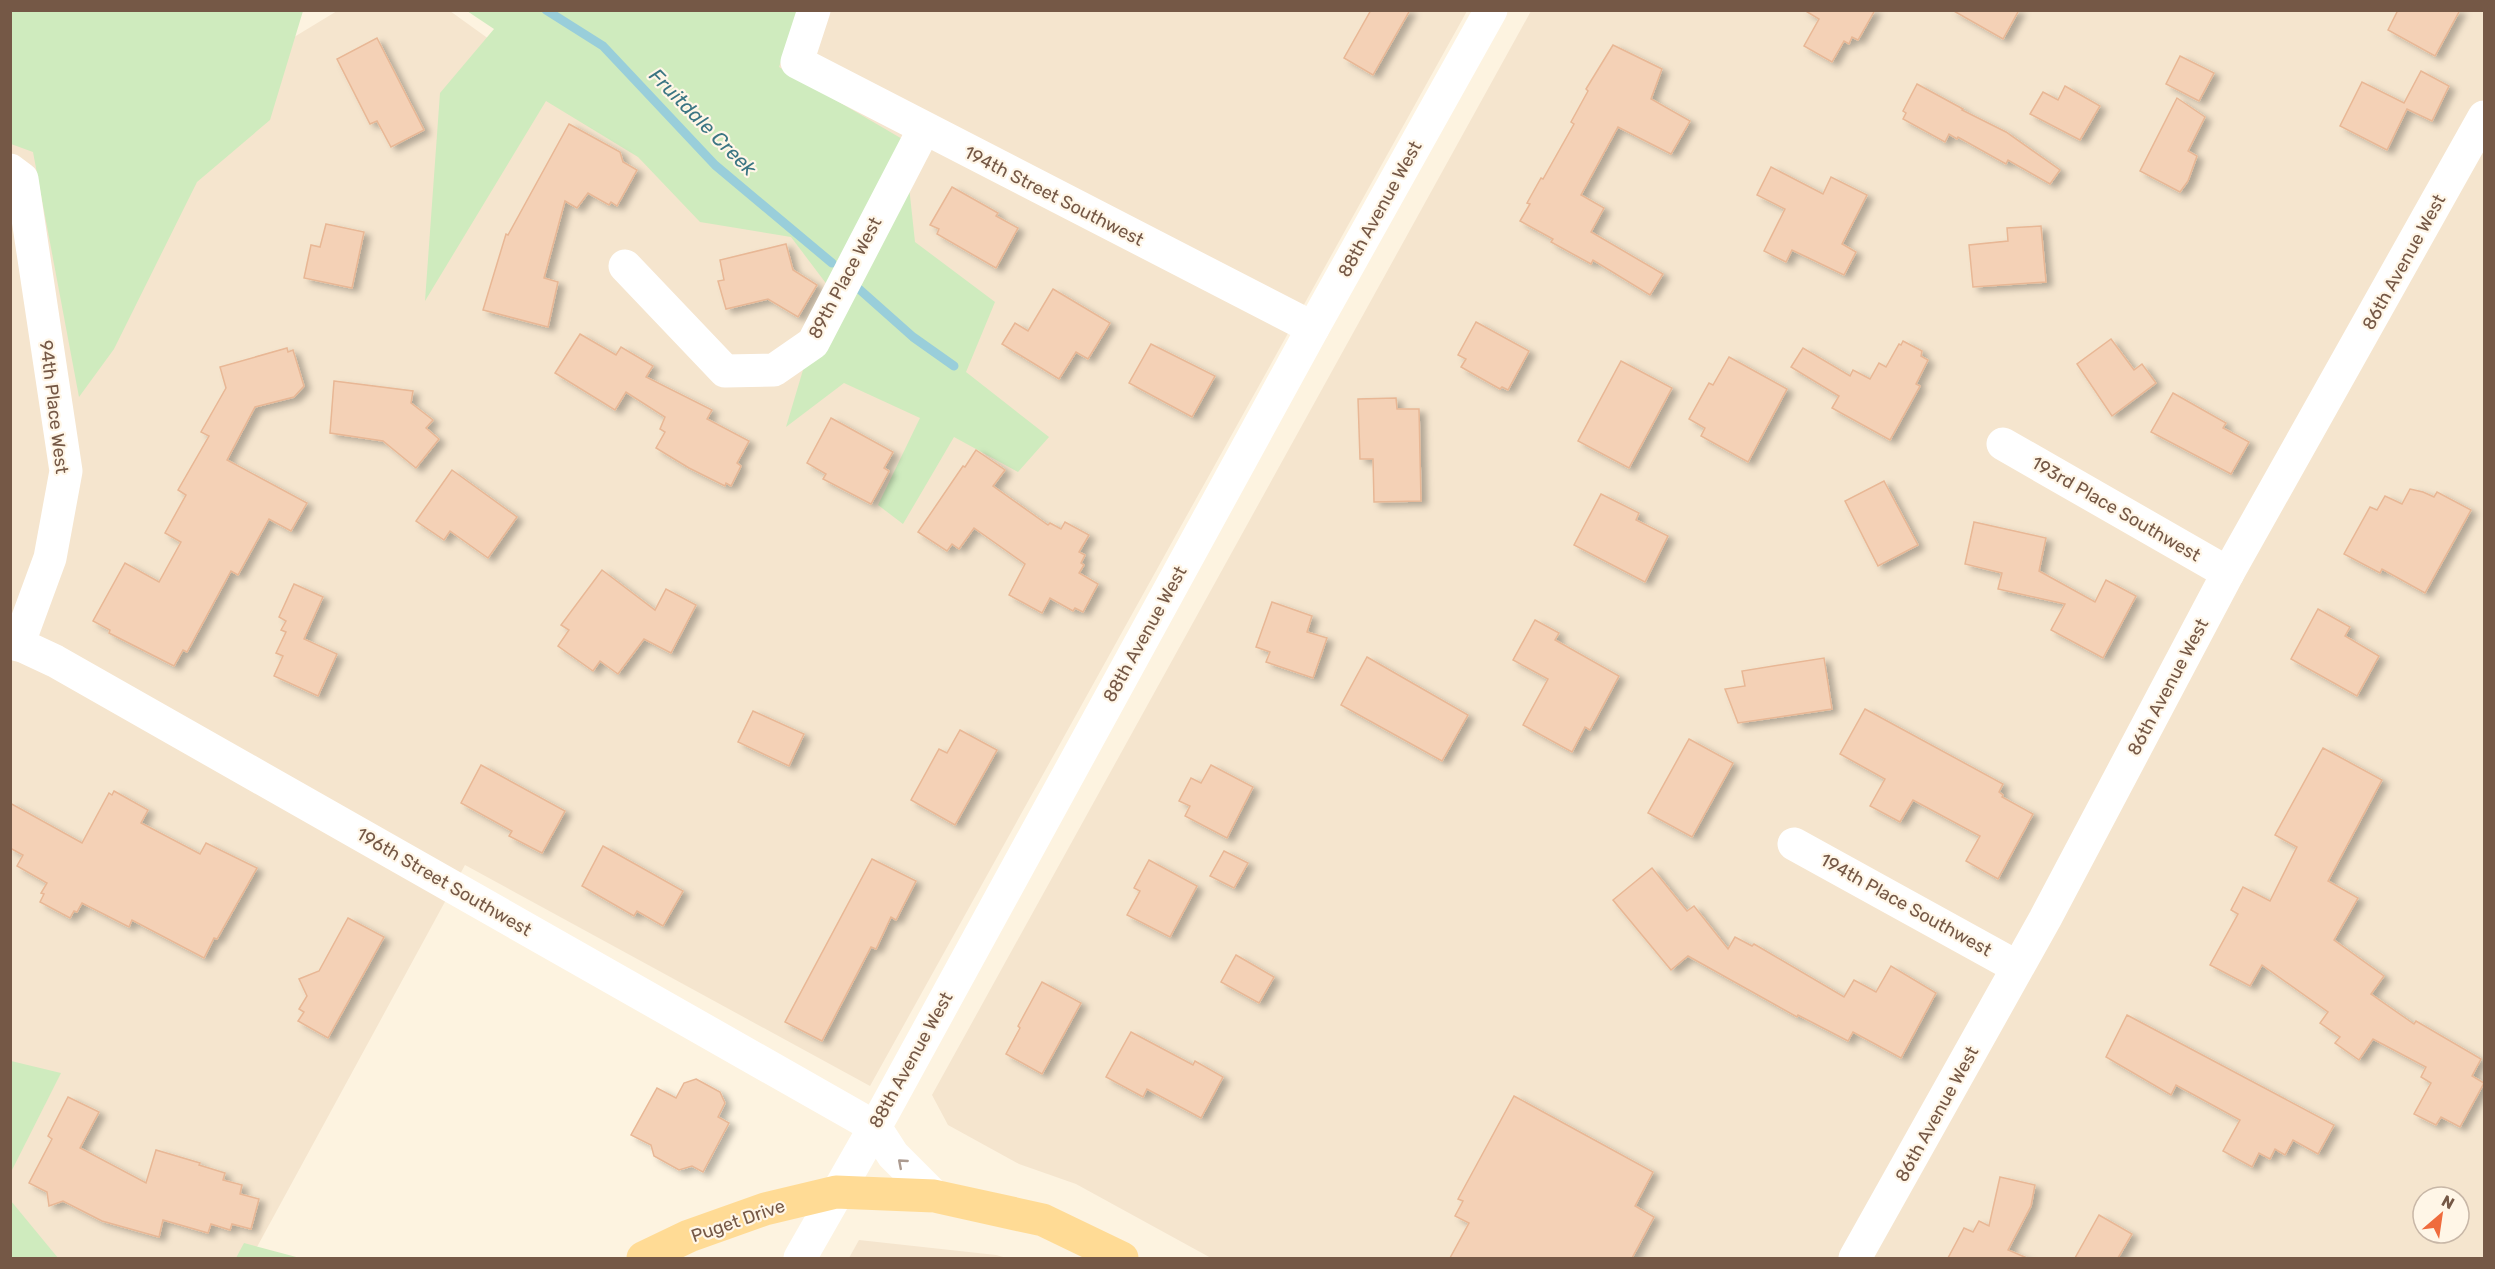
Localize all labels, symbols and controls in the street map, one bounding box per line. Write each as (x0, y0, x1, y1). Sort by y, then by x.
water label: Fruitdale Creek (644, 63, 762, 181)
street label: 88th Avenue West (1333, 137, 1427, 281)
street label: 194th Street Southwest (960, 141, 1148, 251)
street label: 86th Avenue West (2358, 190, 2450, 334)
street label: 89th Place West (804, 213, 886, 343)
street label: 94th Place West (35, 339, 73, 475)
street label: 193rd Place Southwest (2027, 452, 2205, 566)
street label: 88th Avenue West (1098, 562, 1192, 706)
street label: 86th Avenue West (2123, 615, 2213, 759)
street label: 196th Street Southwest (352, 823, 536, 941)
street label: 194th Place Southwest (1816, 849, 1996, 961)
street label: 88th Avenue West (864, 988, 958, 1132)
street label: 86th Avenue West (1891, 1042, 1983, 1186)
one-way arrow (898, 1159, 909, 1170)
north arrow (2411, 1185, 2471, 1245)
text: N (2438, 1191, 2458, 1213)
street label: Puget Drive (688, 1195, 788, 1247)

